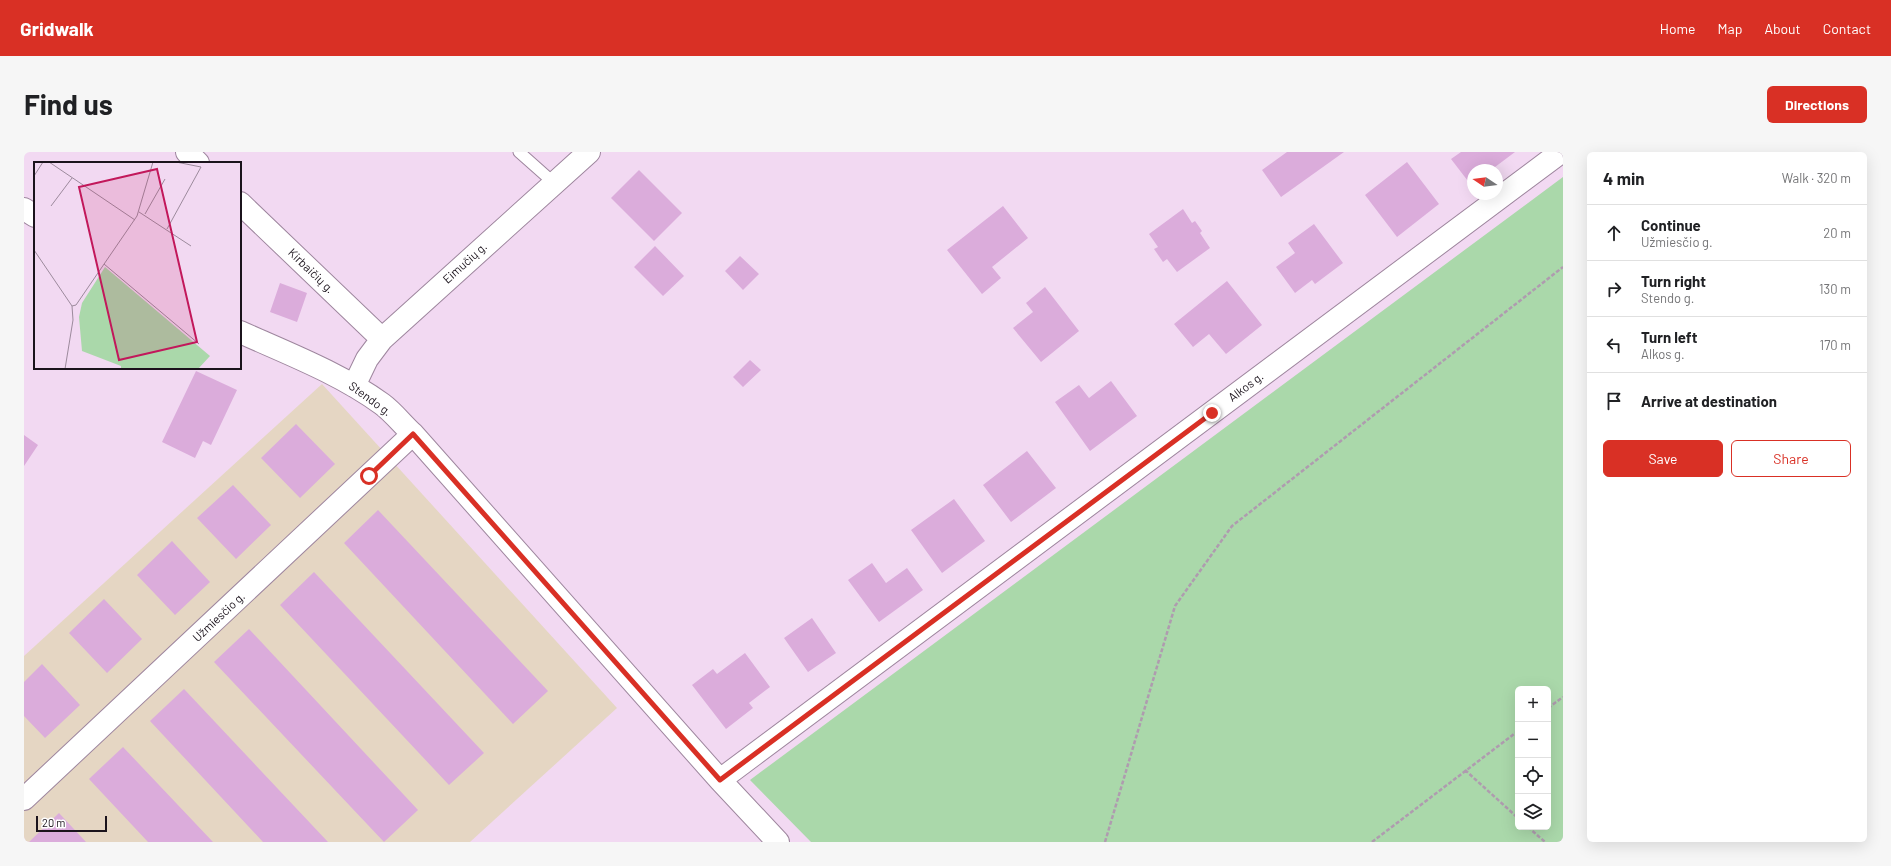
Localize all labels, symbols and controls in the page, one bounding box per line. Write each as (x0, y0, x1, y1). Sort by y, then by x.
text: Gridwalk (20, 17, 94, 40)
text: Home (1660, 20, 1696, 37)
text: Map (1718, 20, 1742, 37)
text: About (1764, 20, 1801, 37)
text: Contact (1823, 20, 1871, 37)
button: Directions (1767, 86, 1867, 123)
text: Find us (24, 87, 113, 121)
inset map (34, 162, 241, 369)
north arrow (1467, 164, 1503, 200)
text: 4 min (1603, 168, 1645, 188)
text: Walk · 320 m (1782, 170, 1851, 186)
text: Continue (1641, 216, 1701, 234)
icon: ahead (1603, 222, 1625, 244)
text: 20 m (1823, 225, 1851, 241)
text: Užmiesčio g. (1641, 234, 1713, 250)
street label: Eimučių g. (439, 239, 489, 286)
street label: Kirbaičių g. (286, 245, 338, 296)
text: Turn right (1641, 272, 1706, 290)
icon: right (1603, 278, 1625, 300)
text: 130 m (1819, 281, 1851, 297)
text: Stendo g. (1641, 290, 1694, 306)
text: Turn left (1641, 328, 1697, 346)
icon: left (1603, 334, 1625, 356)
text: 170 m (1820, 337, 1851, 353)
text: Alkos g. (1641, 346, 1685, 362)
street label: Alkos g. (1225, 368, 1266, 404)
street label: Stendo g. (347, 378, 395, 418)
icon: arrive (1603, 390, 1625, 412)
text: Arrive at destination (1641, 392, 1777, 410)
route end (1203, 404, 1221, 422)
button: Save (1603, 440, 1723, 477)
button: Share (1731, 440, 1851, 477)
route start (360, 467, 378, 485)
street label: Užmiesčio g. (189, 589, 247, 644)
map controls (1515, 686, 1551, 830)
button: + (1515, 686, 1551, 722)
button: − (1515, 722, 1551, 758)
button: locate (1515, 758, 1551, 794)
button: layers (1515, 794, 1551, 830)
scale bar (36, 814, 107, 833)
text: 20 m (42, 816, 65, 829)

